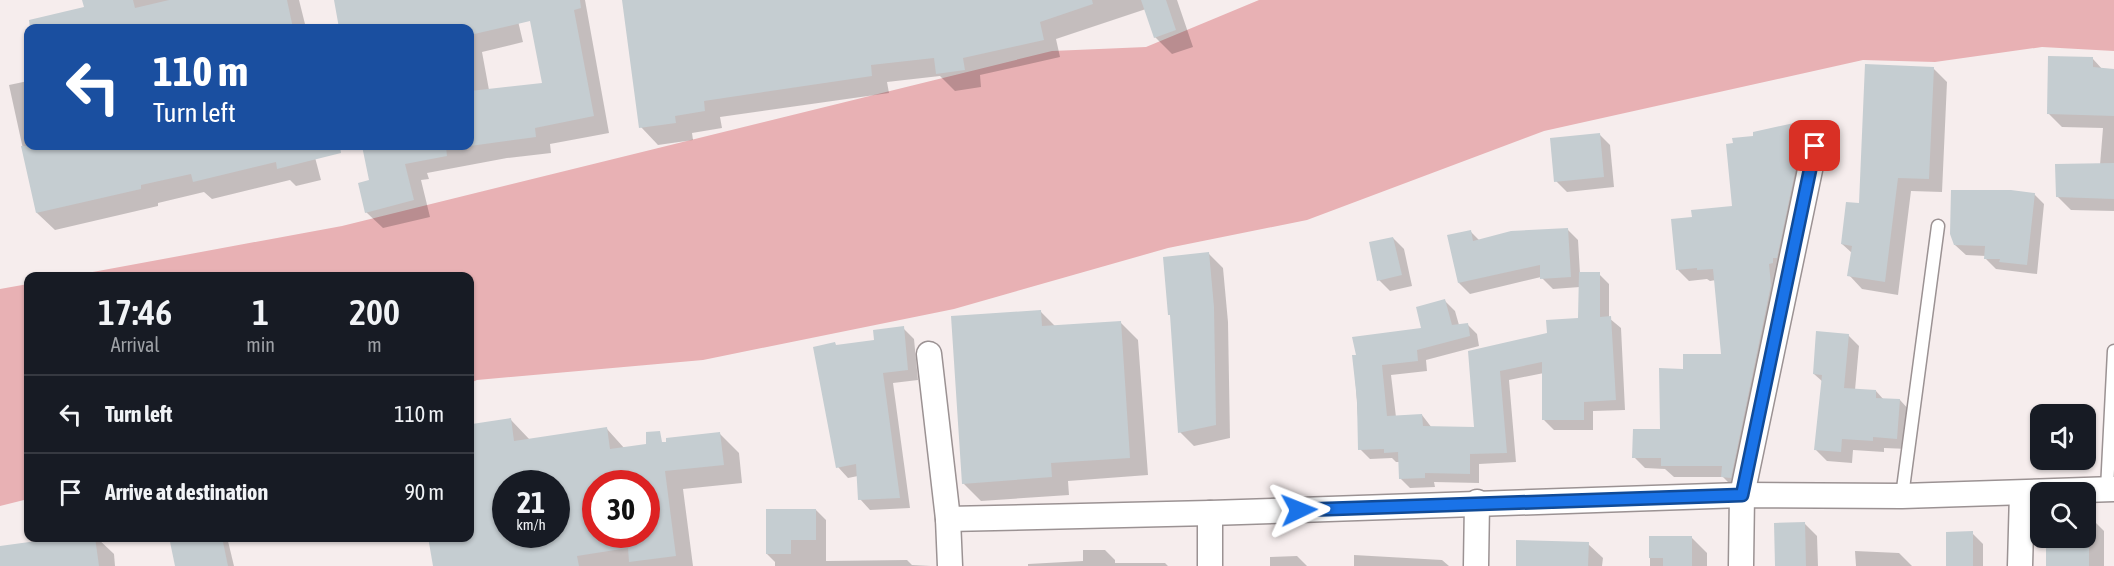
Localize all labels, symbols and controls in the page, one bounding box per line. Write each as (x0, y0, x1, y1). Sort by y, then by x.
text: 110 m (153, 47, 248, 95)
icon: left (54, 48, 132, 126)
text: Turn left (153, 97, 236, 128)
pin (1789, 120, 1840, 171)
icon: arrive (1798, 129, 1831, 162)
text: 17:46 (98, 291, 172, 333)
text: 1 (252, 291, 269, 333)
text: 200 (349, 291, 400, 333)
text: Arrival (111, 333, 160, 356)
text: min (246, 333, 275, 356)
text: m (367, 333, 382, 356)
icon: left (54, 398, 87, 431)
text: Turn left (105, 401, 172, 427)
text: 110 m (394, 401, 444, 427)
map controls (2030, 404, 2096, 548)
button: sound (2030, 404, 2096, 470)
speed limit sign: 30 (582, 470, 660, 548)
icon: arrive (54, 476, 87, 509)
position arrow (1267, 478, 1331, 542)
text: Arrive at destination (105, 479, 268, 505)
text: 90 m (404, 479, 444, 505)
button: search (2030, 482, 2096, 548)
text: 21 (517, 485, 545, 519)
text: km/h (516, 516, 546, 533)

